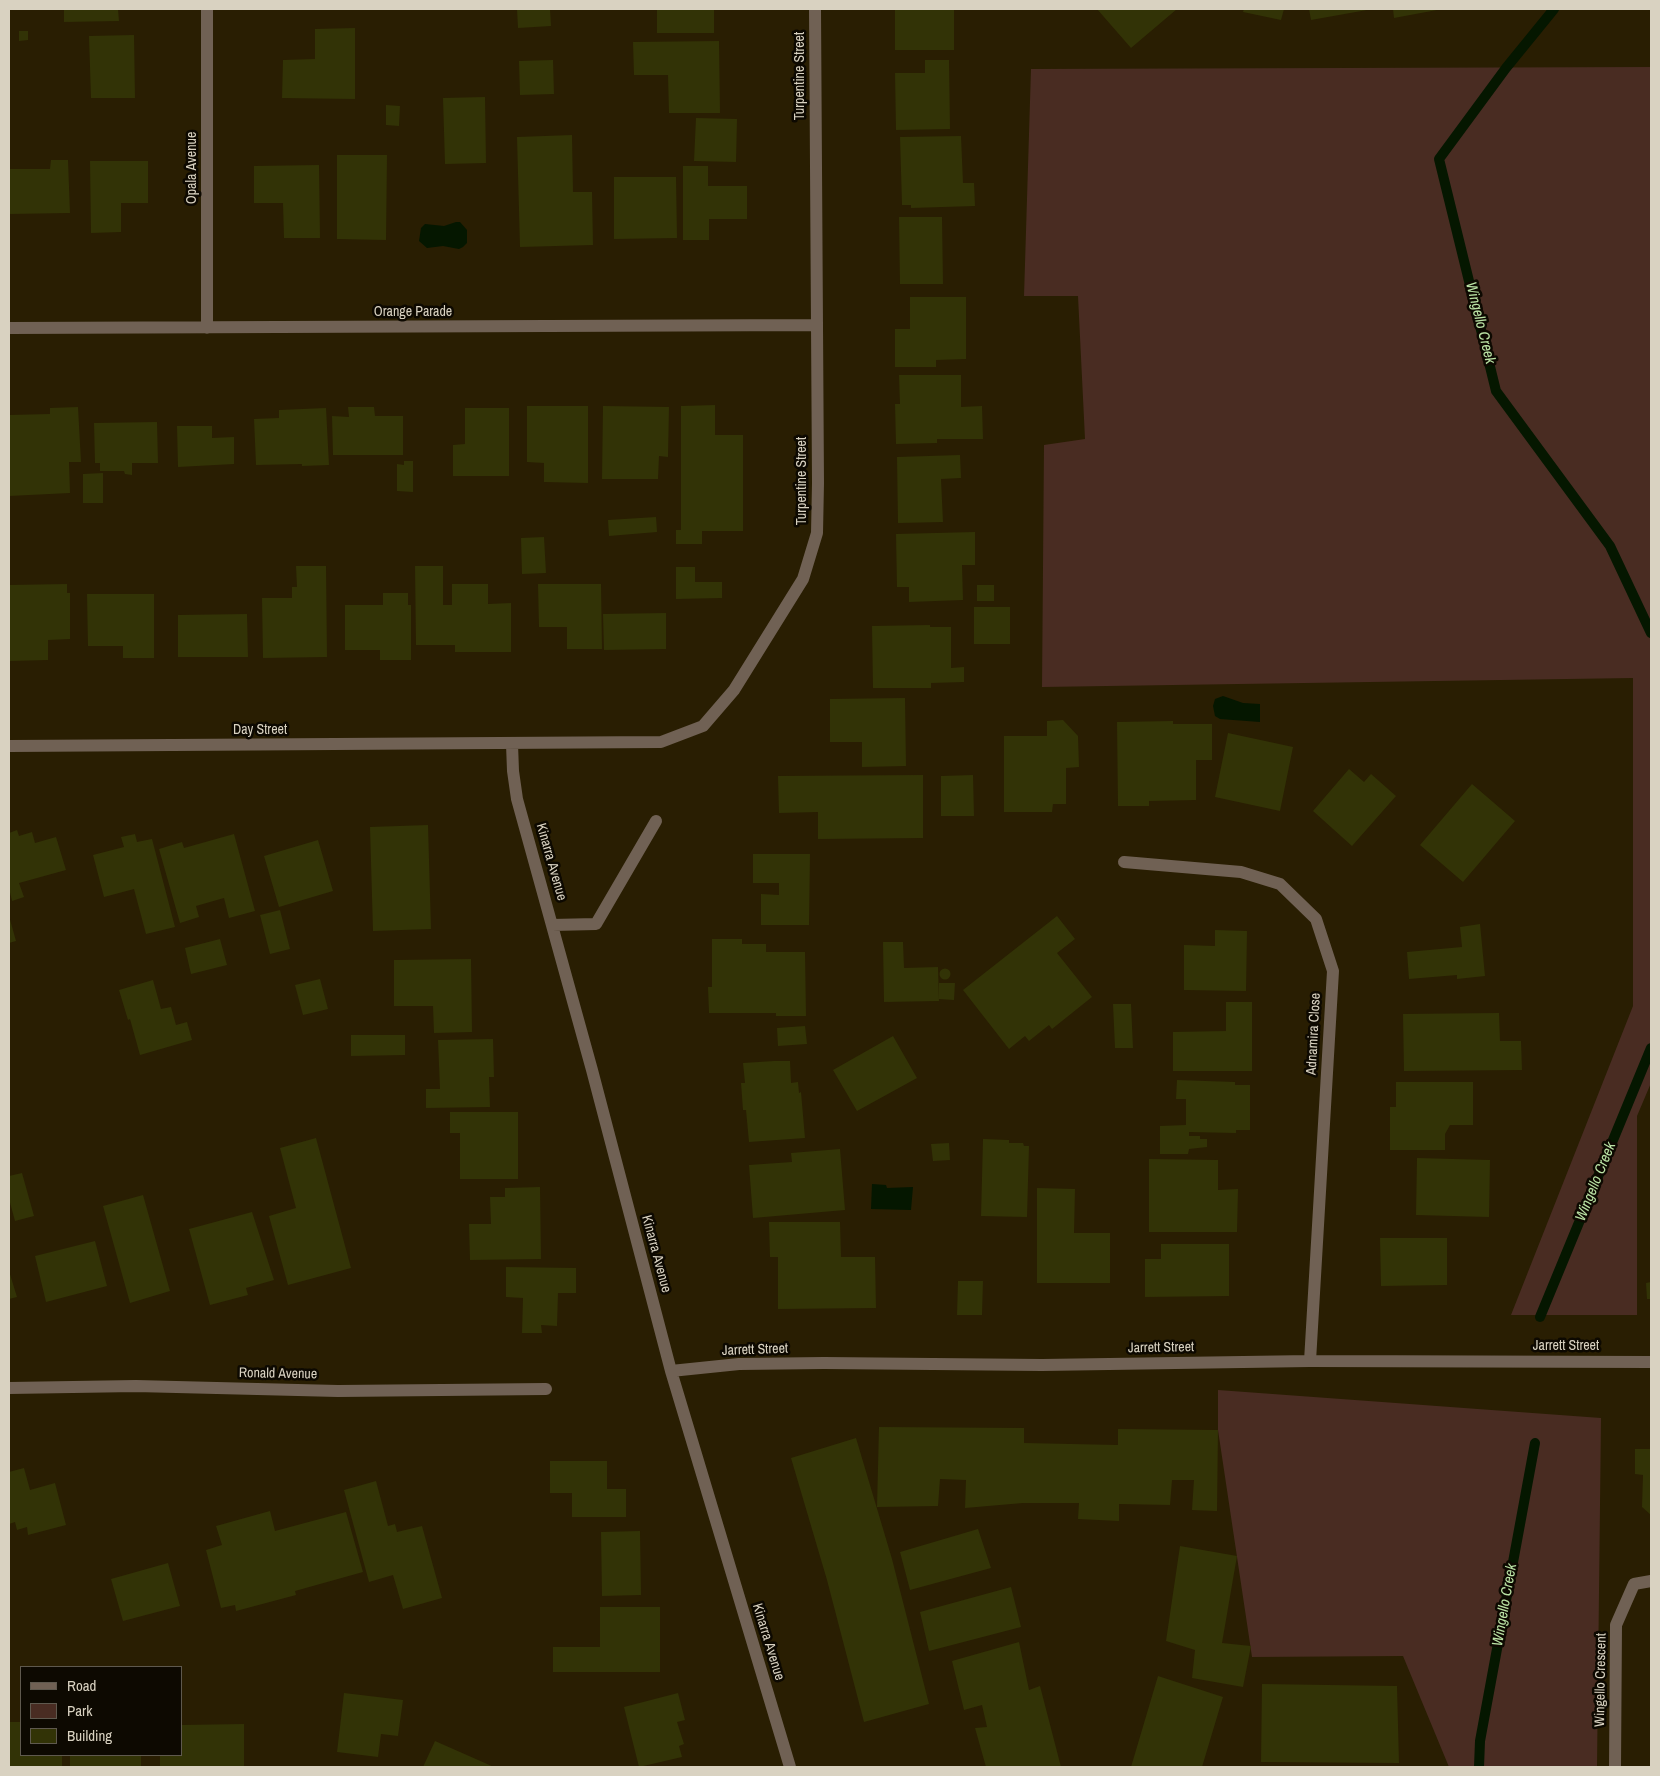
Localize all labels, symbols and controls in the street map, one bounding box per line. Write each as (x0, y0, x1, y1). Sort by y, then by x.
street label: Turpentine Street (792, 32, 808, 120)
street label: Opala Avenue (184, 132, 200, 204)
water label: Wingello Creek (1461, 280, 1499, 366)
street label: Orange Parade (374, 304, 452, 320)
street label: Turpentine Street (794, 437, 810, 525)
street label: Day Street (233, 722, 287, 738)
street label: Kinarra Avenue (532, 821, 570, 903)
street label: Adnamira Close (1303, 992, 1325, 1076)
water label: Wingello Creek (1572, 1140, 1620, 1224)
street label: Kinarra Avenue (638, 1213, 674, 1295)
street label: Jarrett Street (1533, 1338, 1599, 1354)
street label: Jarrett Street (1128, 1339, 1194, 1357)
street label: Jarrett Street (722, 1340, 788, 1360)
street label: Ronald Avenue (239, 1365, 317, 1383)
water label: Wingello Creek (1489, 1562, 1521, 1648)
street label: Kinarra Avenue (748, 1601, 788, 1683)
street label: Wingello Crescent (1592, 1633, 1610, 1727)
legend (20, 1666, 182, 1756)
text: Road (67, 1675, 96, 1696)
text: Park (67, 1700, 92, 1721)
text: Building (67, 1725, 112, 1746)

